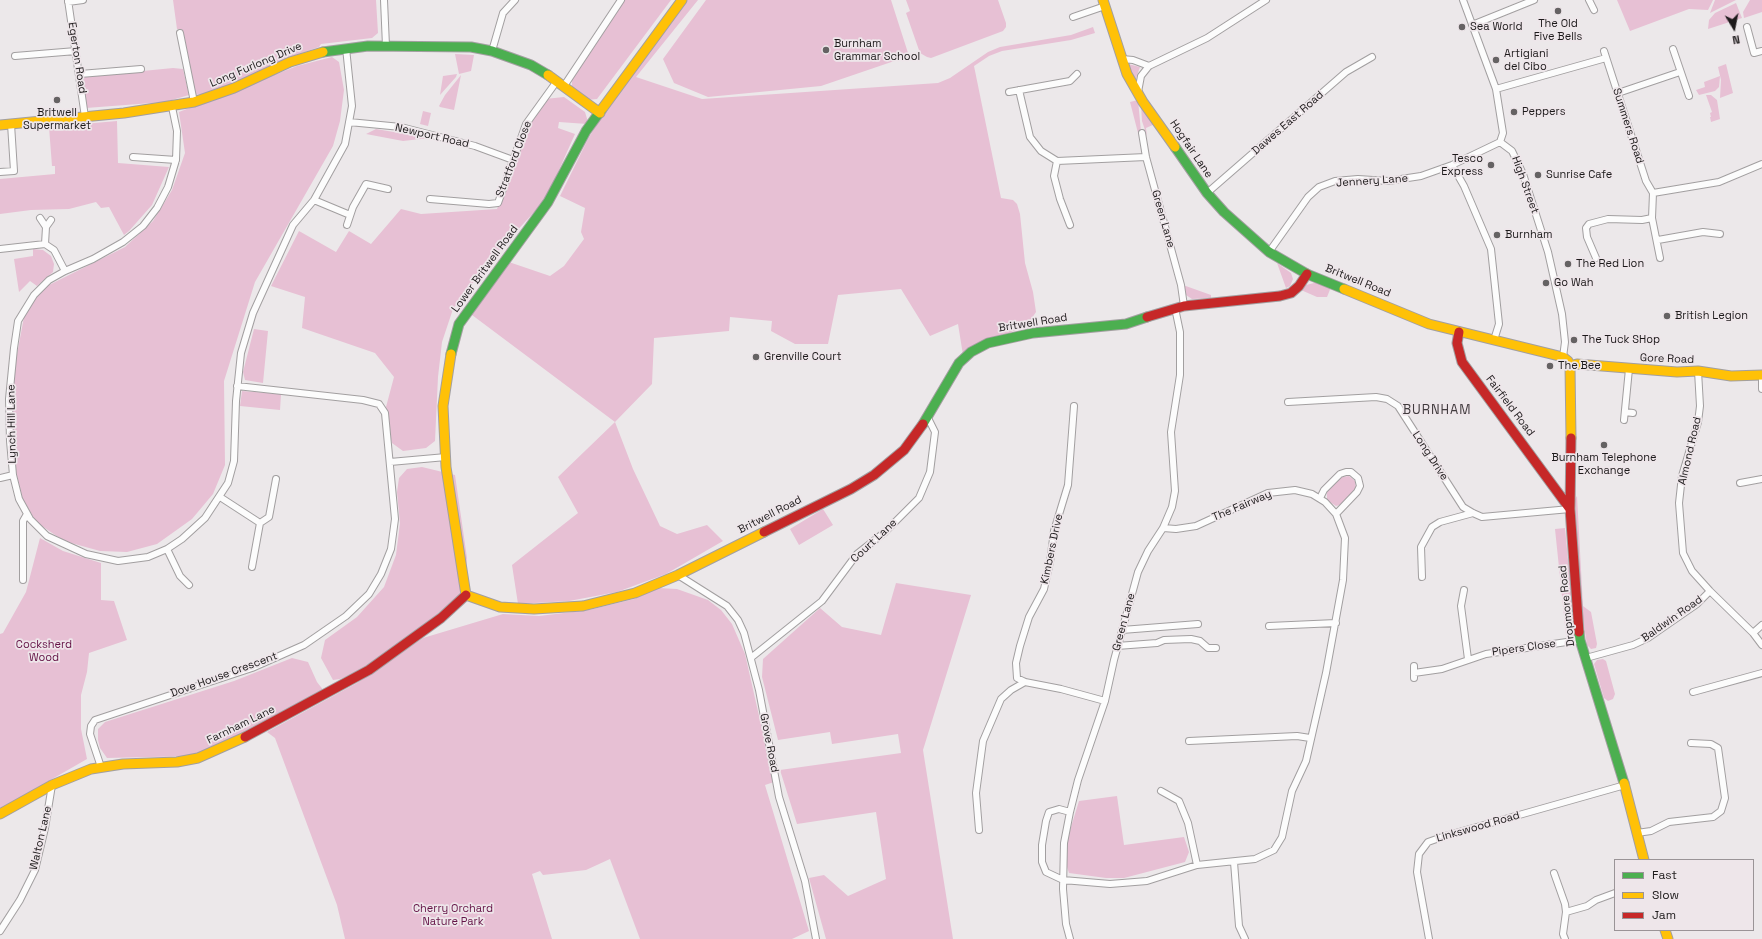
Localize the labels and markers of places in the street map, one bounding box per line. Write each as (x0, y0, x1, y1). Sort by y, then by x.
marker: The Old Five Bells (1553, 6, 1563, 16)
place label: The Old Five Bells (1534, 17, 1582, 43)
place label: Sea World (1470, 20, 1523, 34)
marker: Sea World (1457, 22, 1467, 32)
place label: Burnham Grammar School (834, 37, 920, 63)
marker: Burnham Grammar School (821, 45, 831, 55)
place label: Artigiani del Cibo (1504, 47, 1548, 73)
marker: Artigiani del Cibo (1491, 55, 1501, 65)
marker: Britwell Supermarket (52, 95, 62, 105)
place label: Peppers (1522, 105, 1565, 119)
place label: Britwell Supermarket (23, 106, 91, 132)
marker: Peppers (1509, 107, 1519, 117)
place label: Tesco Express (1441, 152, 1483, 178)
marker: Tesco Express (1486, 160, 1496, 170)
place label: Sunrise Cafe (1546, 168, 1612, 182)
marker: Sunrise Cafe (1533, 170, 1543, 180)
place label: Burnham (1505, 228, 1552, 242)
marker: Burnham (1492, 230, 1502, 240)
place label: The Red Lion (1576, 257, 1644, 271)
marker: The Red Lion (1563, 259, 1573, 269)
place label: Go Wah (1554, 276, 1593, 290)
marker: Go Wah (1541, 278, 1551, 288)
place label: British Legion (1675, 309, 1748, 323)
marker: British Legion (1662, 311, 1672, 321)
place label: The Tuck SHop (1582, 333, 1660, 347)
marker: The Tuck SHop (1569, 335, 1579, 345)
place label: Grenville Court (764, 350, 841, 364)
marker: Grenville Court (751, 352, 761, 362)
place label: The Bee (1558, 359, 1601, 373)
marker: The Bee (1545, 361, 1555, 371)
marker: Burnham Telephone Exchange (1599, 440, 1609, 450)
place label: Burnham Telephone Exchange (1551, 451, 1657, 477)

